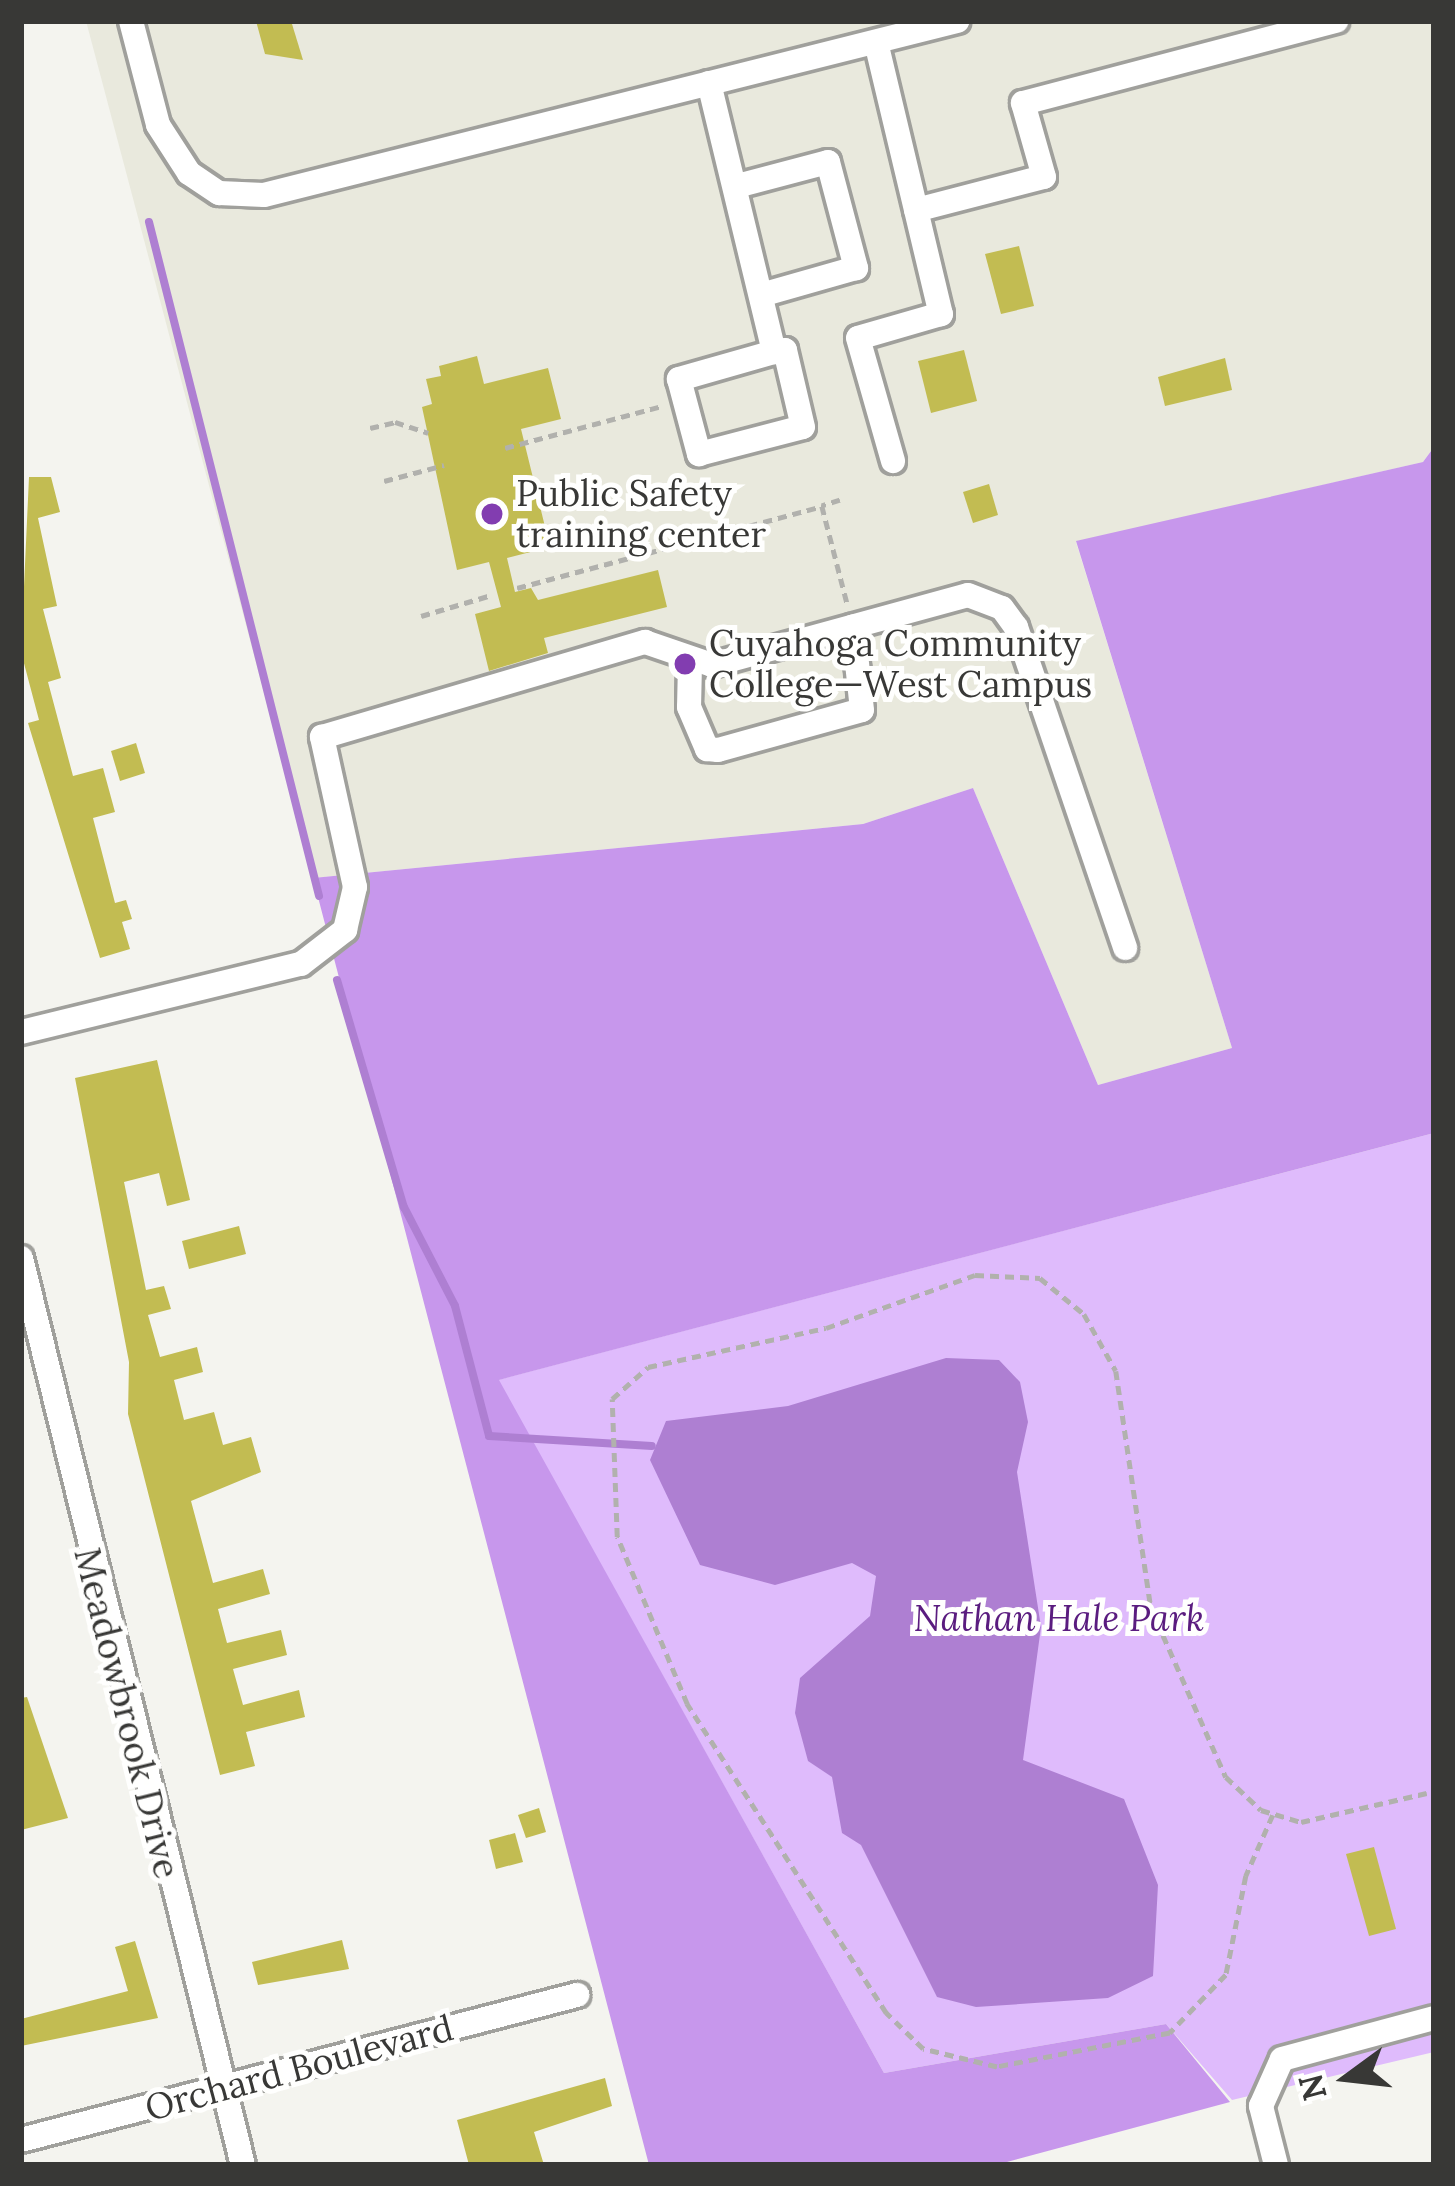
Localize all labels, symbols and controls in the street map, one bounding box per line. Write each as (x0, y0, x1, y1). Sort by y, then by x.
place label: Public Safety training center (516, 471, 766, 556)
marker: Public Safety training center (479, 501, 505, 527)
place label: Cuyahoga Community College—West Campus (709, 621, 1092, 706)
marker: Cuyahoga Community College—West Campus (672, 651, 698, 677)
street label: Meadowbrook Drive (65, 1543, 189, 1883)
park label: Nathan Hale Park (914, 1597, 1204, 1641)
street label: Orchard Boulevard (140, 2006, 458, 2130)
north arrow (1287, 2018, 1407, 2138)
text: N (1289, 2070, 1336, 2105)

